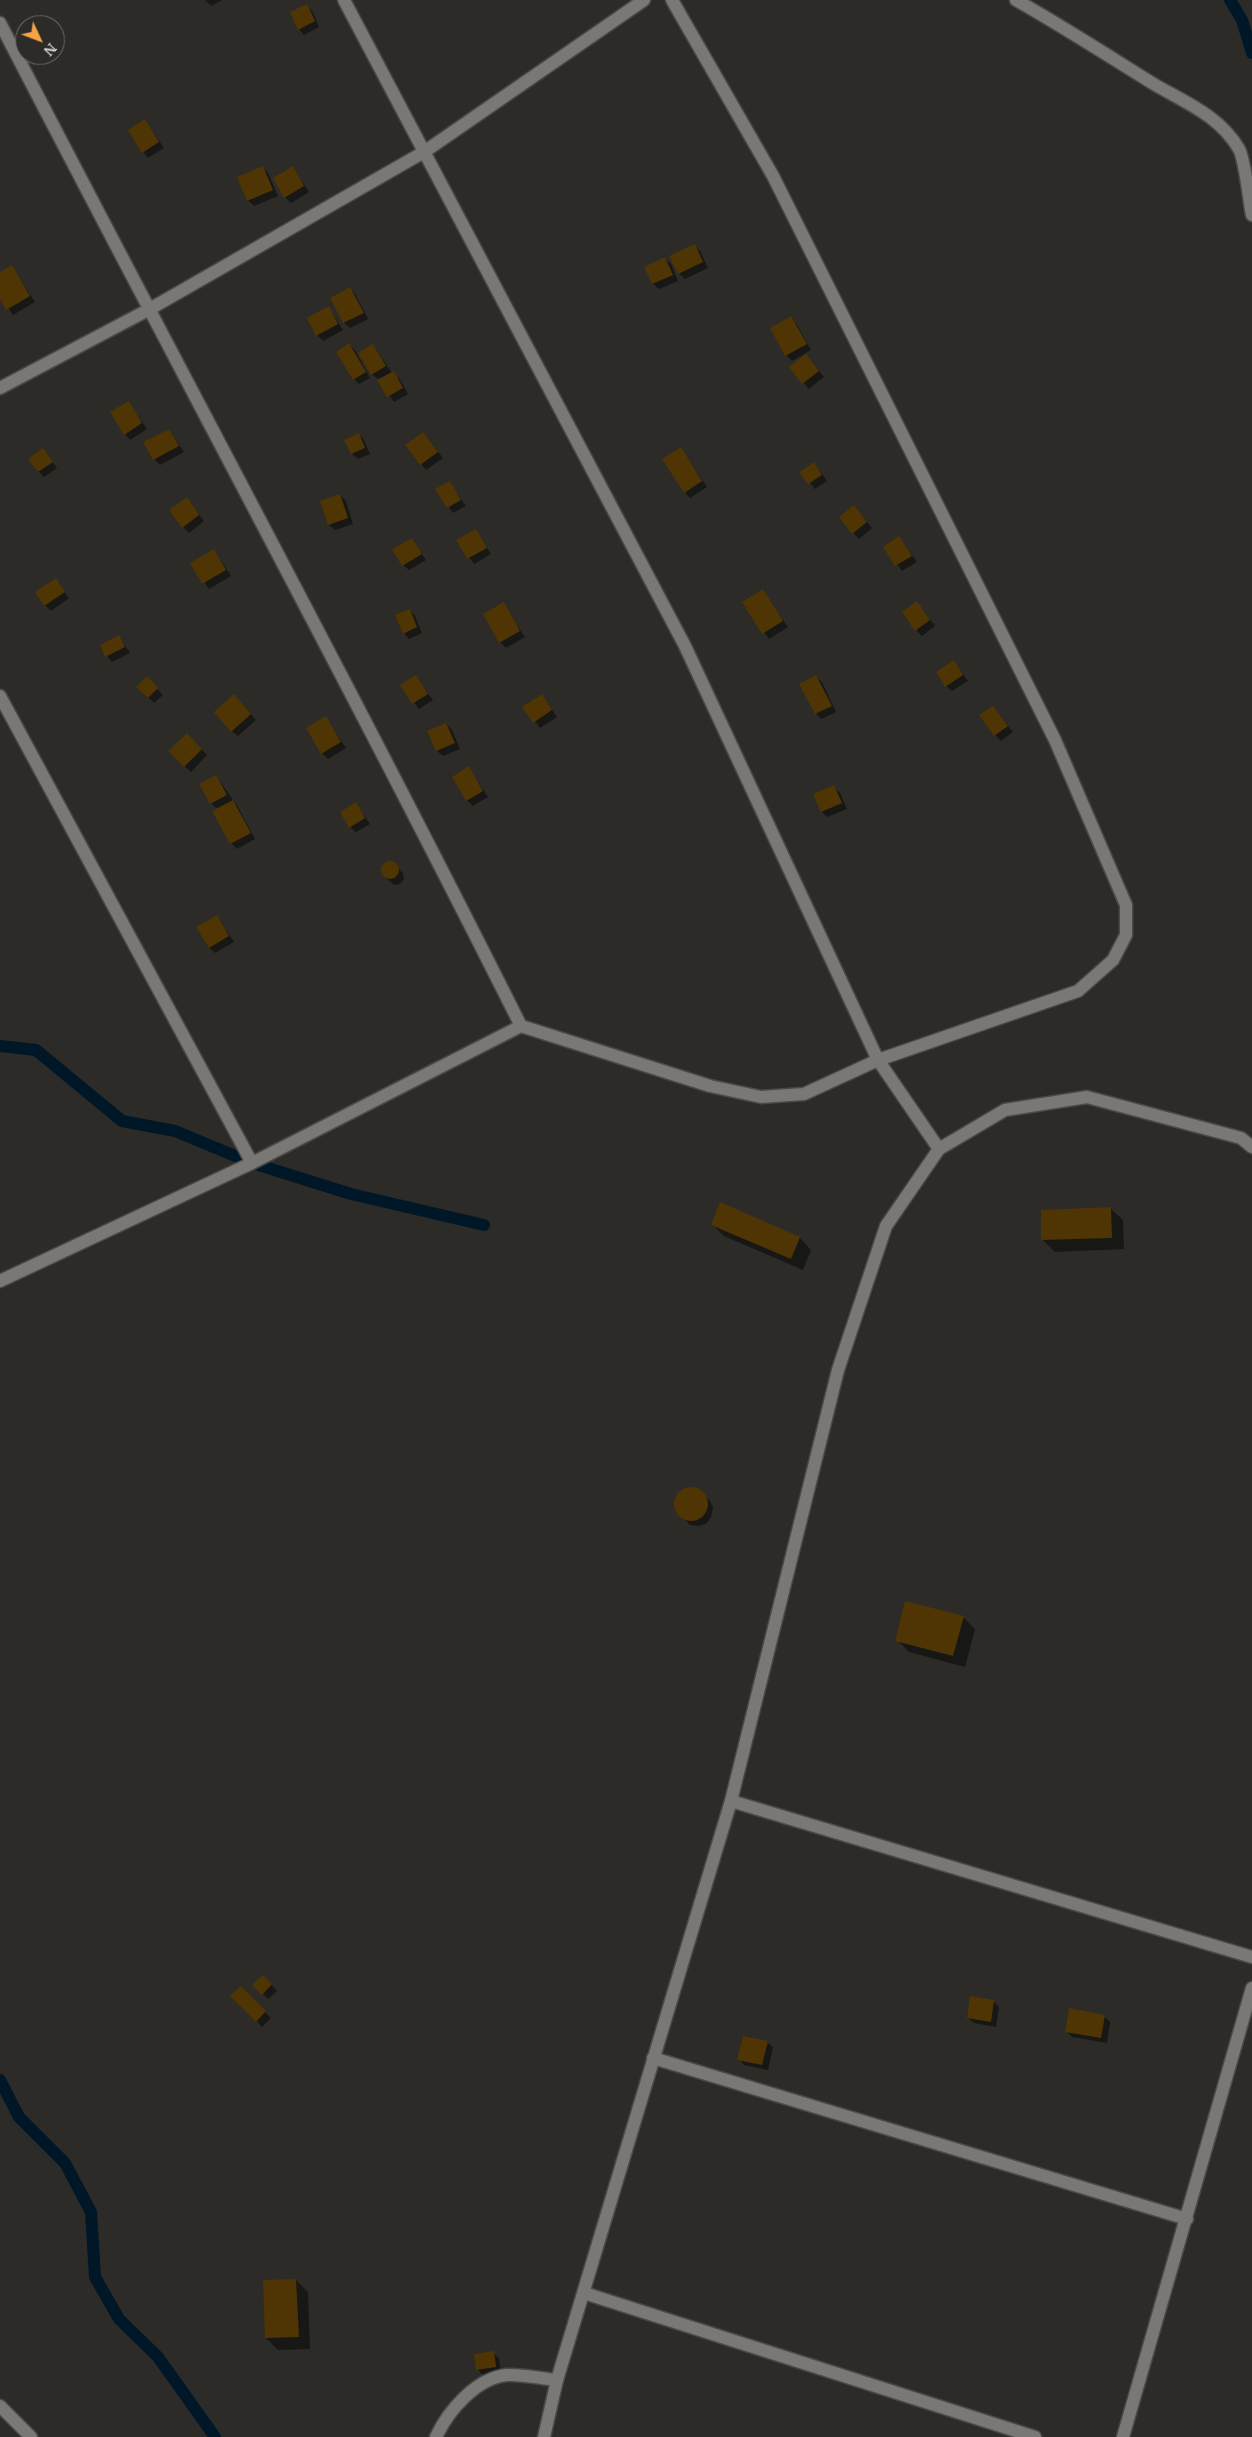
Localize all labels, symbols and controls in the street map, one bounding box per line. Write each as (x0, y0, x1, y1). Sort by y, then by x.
north arrow (15, 15, 65, 65)
text: N (40, 39, 61, 60)

